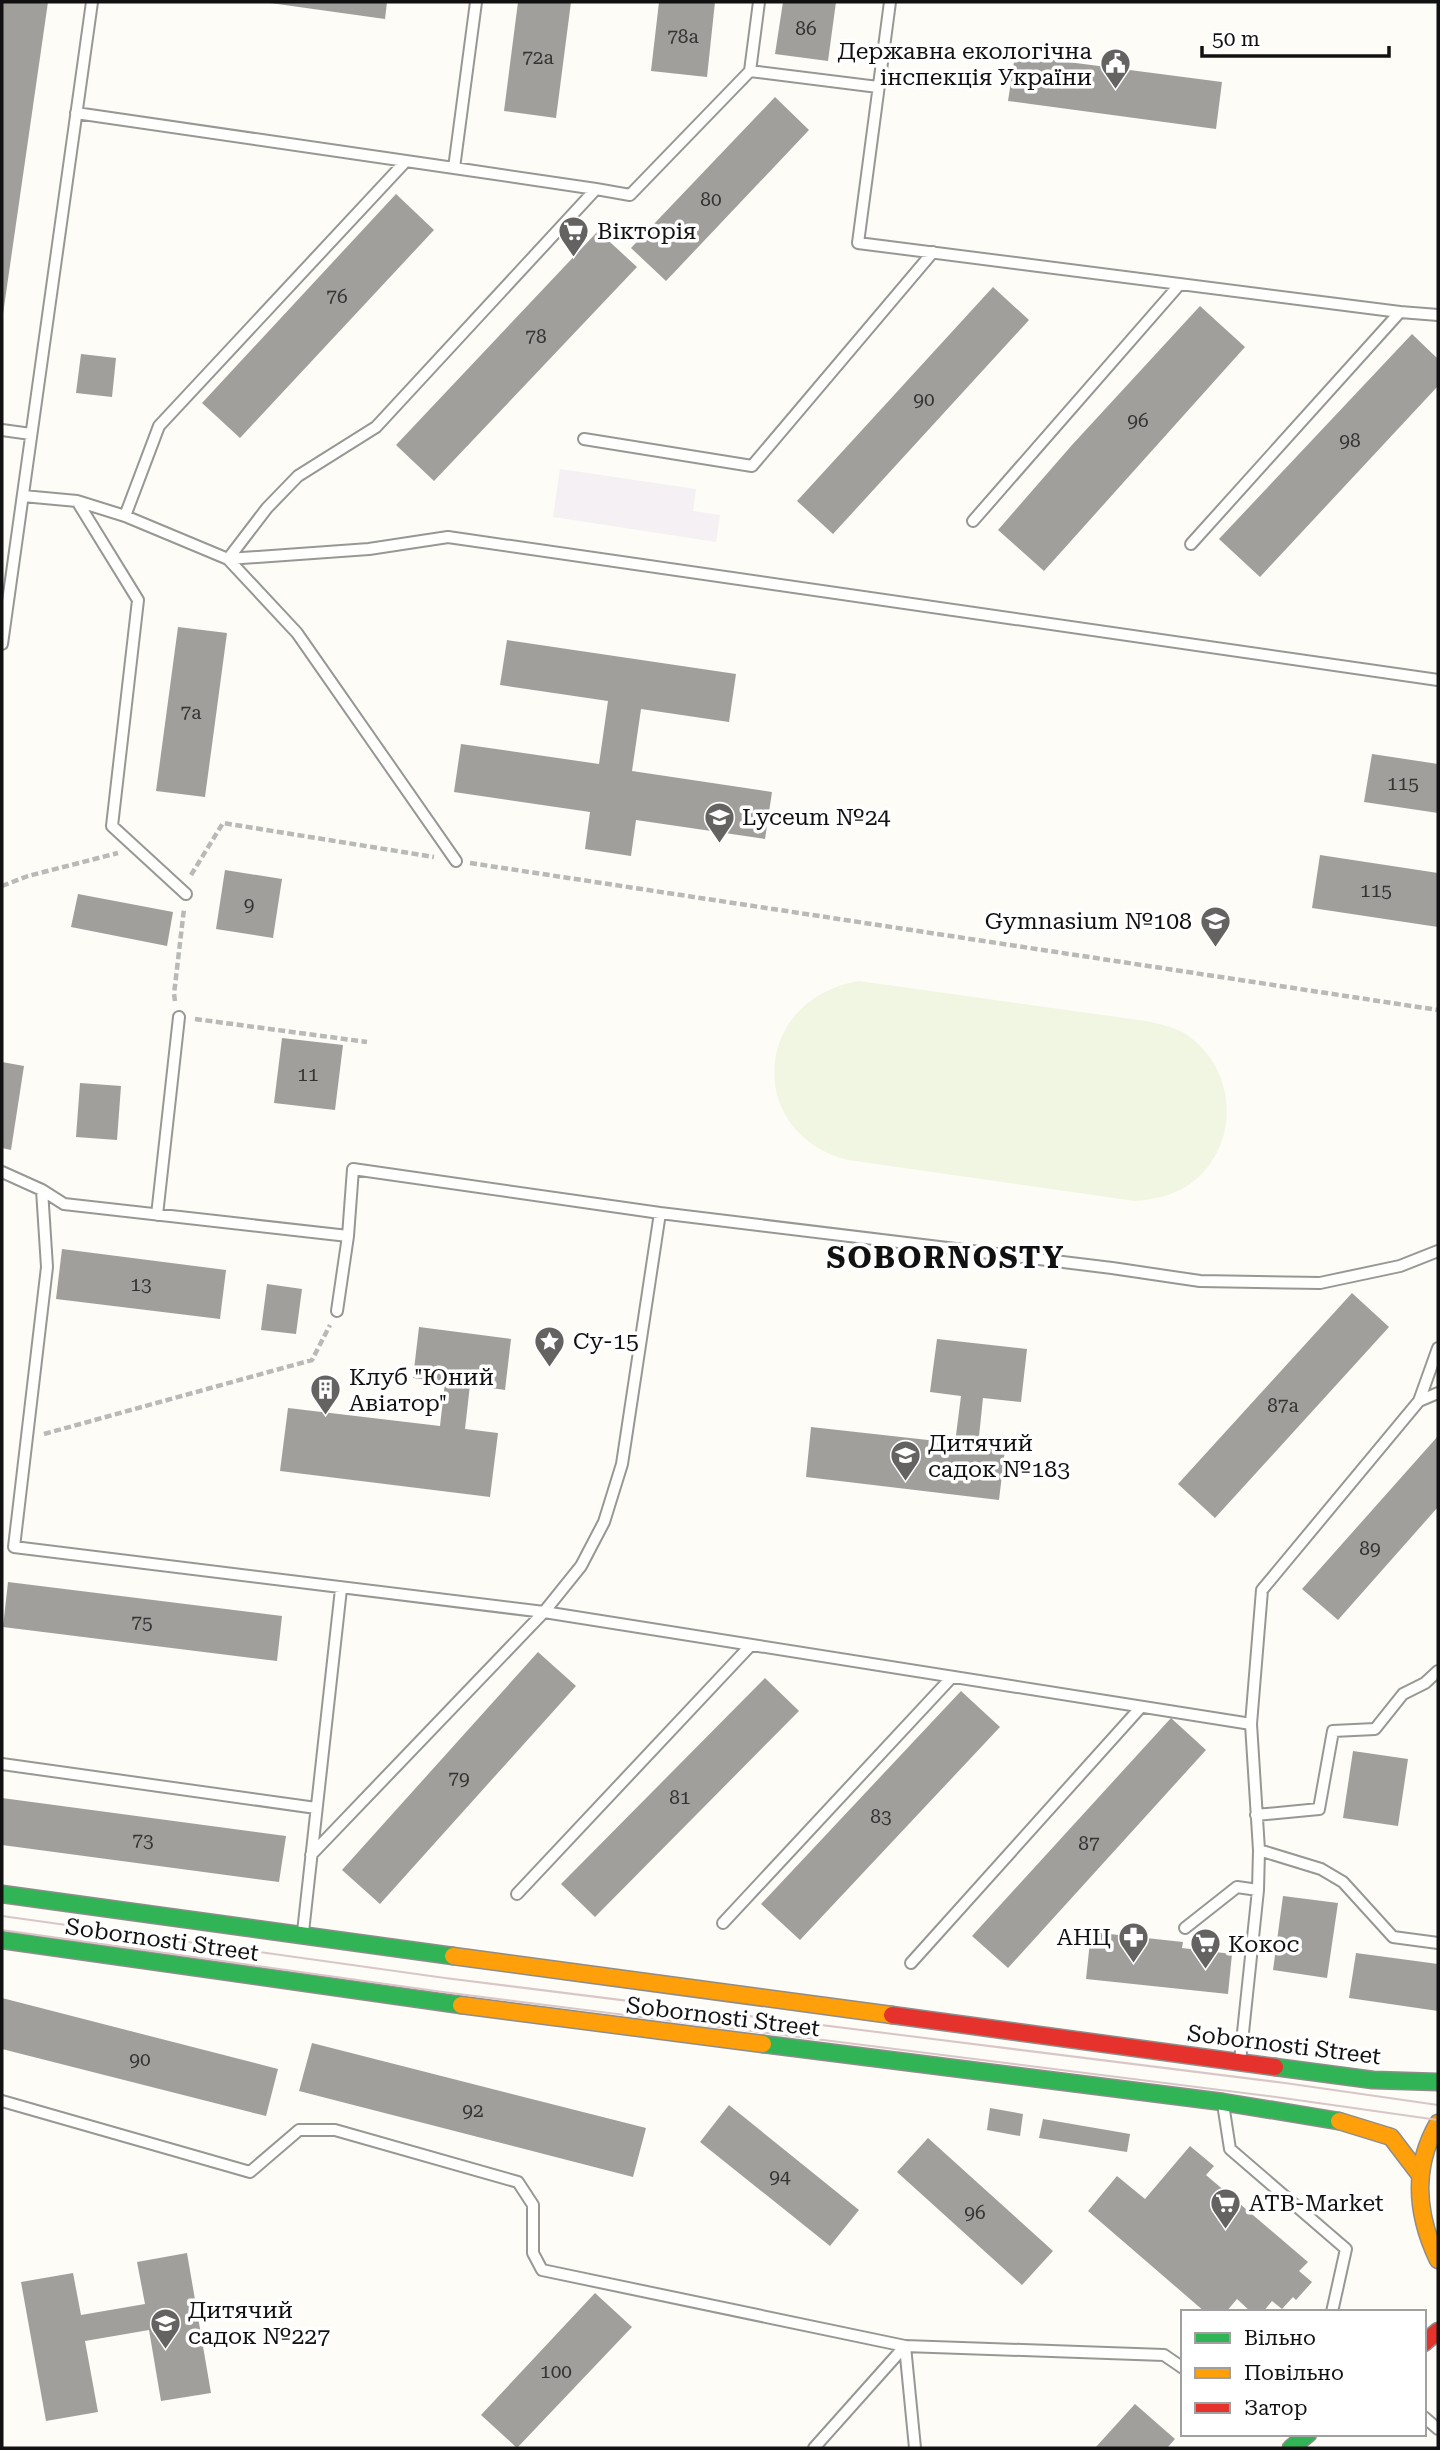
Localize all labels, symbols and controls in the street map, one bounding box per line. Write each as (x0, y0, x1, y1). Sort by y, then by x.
scale bar (1202, 14, 1389, 58)
house number: 86 (795, 17, 817, 40)
house number: 78а (667, 25, 699, 48)
text: 50 m (1212, 27, 1260, 51)
place label: Державна екологічна інспекція України (837, 38, 1093, 91)
house number: 72а (522, 46, 554, 69)
public building icon: Державна екологічна інспекція України (1098, 47, 1132, 91)
house number: 80 (700, 188, 722, 211)
supermarket icon: Вікторія (557, 214, 591, 258)
place label: Вікторія (597, 218, 696, 245)
house number: 76 (326, 285, 348, 308)
house number: 78 (525, 325, 547, 348)
house number: 90 (913, 388, 935, 411)
house number: 96 (1127, 409, 1149, 432)
house number: 98 (1339, 429, 1361, 452)
house number: 7а (181, 701, 202, 724)
house number: 115 (1387, 772, 1419, 795)
school or university icon: Lyceum №24 (702, 800, 736, 844)
place label: Lyceum №24 (742, 804, 891, 831)
house number: 115 (1360, 879, 1392, 902)
house number: 9 (244, 893, 254, 916)
school or university icon: Gymnasium №108 (1198, 904, 1232, 948)
place label: Gymnasium №108 (985, 908, 1192, 935)
house number: 11 (297, 1063, 319, 1086)
district label: SOBORNOSTY (827, 1240, 1065, 1275)
house number: 13 (130, 1273, 152, 1296)
place icon: Су-15 (533, 1324, 567, 1368)
place label: Су-15 (573, 1328, 639, 1355)
place label: Клуб "Юний Авіатор" (349, 1364, 494, 1417)
building icon: Клуб "Юний Авіатор" (309, 1373, 343, 1417)
house number: 87а (1267, 1394, 1299, 1417)
place label: Дитячий садок №183 (928, 1430, 1070, 1483)
school or university icon: Дитячий садок №183 (888, 1439, 922, 1483)
house number: 89 (1359, 1537, 1381, 1560)
house number: 75 (131, 1611, 153, 1634)
house number: 79 (448, 1767, 470, 1790)
house number: 81 (669, 1786, 691, 1809)
house number: 83 (870, 1805, 892, 1828)
house number: 73 (132, 1829, 154, 1852)
house number: 87 (1078, 1832, 1100, 1855)
street label: Sobornosti Street (64, 1913, 261, 1967)
pharmacy icon: АНЦ (1117, 1920, 1151, 1964)
place label: АНЦ (1057, 1924, 1111, 1951)
supermarket icon: Кокос (1188, 1927, 1222, 1971)
place label: Кокос (1228, 1931, 1299, 1958)
street label: Sobornosti Street (625, 1992, 822, 2042)
street label: Sobornosti Street (1186, 2020, 1383, 2070)
house number: 90 (129, 2048, 151, 2071)
house number: 92 (462, 2099, 484, 2122)
house number: 94 (769, 2165, 791, 2188)
supermarket icon: ATB-Market (1209, 2186, 1243, 2230)
place label: ATB-Market (1249, 2190, 1384, 2217)
house number: 96 (964, 2201, 986, 2224)
place label: Дитячий садок №227 (188, 2297, 330, 2350)
school or university icon: Дитячий садок №227 (148, 2306, 182, 2350)
legend (1181, 2310, 1426, 2436)
text: Вільно (1244, 2326, 1316, 2350)
house number: 100 (540, 2360, 572, 2383)
text: Повільно (1244, 2361, 1344, 2385)
text: Затор (1244, 2396, 1307, 2420)

